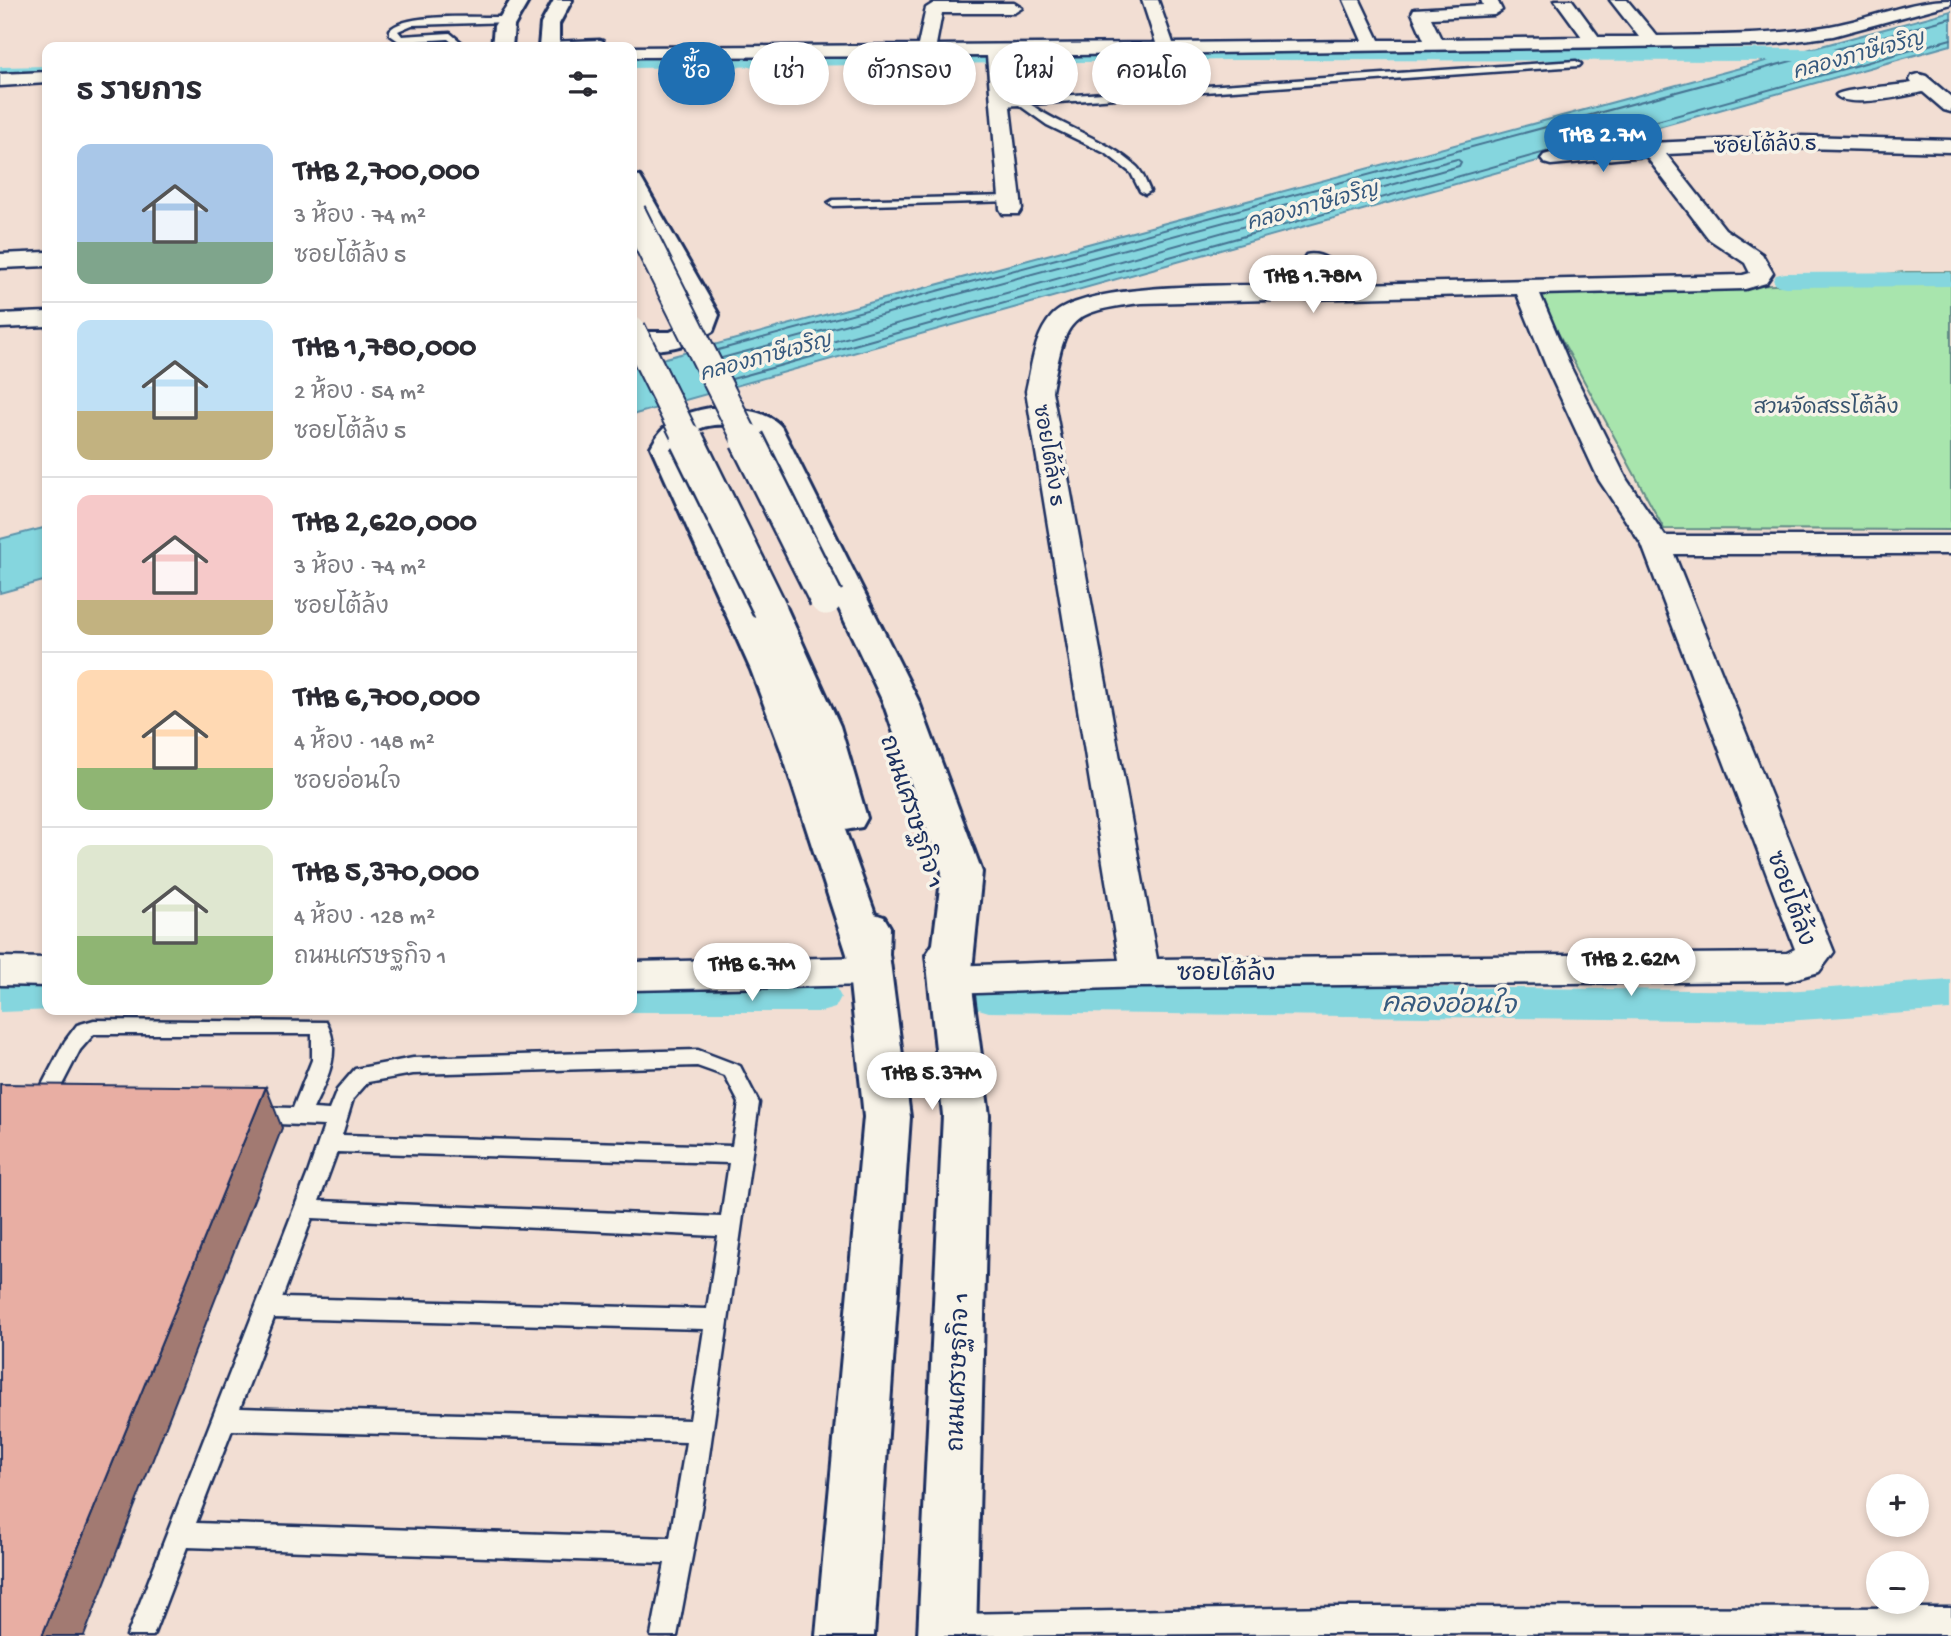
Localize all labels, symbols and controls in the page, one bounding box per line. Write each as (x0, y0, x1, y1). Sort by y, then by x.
water label: คลองภาษีเจริญ (1789, 23, 1929, 87)
chip: ซื้อ (658, 42, 735, 105)
chip: เช่า (749, 42, 829, 105)
chip: ตัวกรอง (843, 42, 976, 105)
chip: ใหม่ (990, 42, 1078, 105)
chip: คอนโด (1092, 42, 1211, 105)
icon: filters (564, 65, 602, 103)
text: 5 รายการ (77, 76, 202, 111)
pin: THB 2.7M (1531, 114, 1675, 174)
text: THB 2.7M (1560, 123, 1646, 150)
street label: ซอยโต้ล้ง 5 (1713, 129, 1817, 162)
text: THB 2,700,000 (294, 156, 479, 191)
icon: home (133, 172, 217, 256)
water label: คลองภาษีเจริญ (1243, 174, 1383, 238)
text: 3 ห้อง · 74 m² (294, 204, 426, 231)
text: ซอยโต้ล้ง 5 (294, 244, 406, 271)
pin: THB 1.78M (1233, 256, 1393, 315)
text: THB 1.78M (1265, 264, 1361, 291)
water label: คลองภาษีเจริญ (696, 325, 836, 389)
text: THB 1,780,000 (294, 332, 476, 367)
icon: home (133, 348, 217, 432)
text: 2 ห้อง · 54 m² (294, 380, 425, 407)
park label: สวนจัดสรรโต้ล้ง (1754, 393, 1898, 422)
street label: ซอยโต้ล้ง 5 (1025, 402, 1072, 508)
text: ซอยโต้ล้ง 5 (294, 420, 406, 447)
text: THB 2,620,000 (294, 507, 477, 542)
icon: home (133, 523, 217, 607)
text: 3 ห้อง · 74 m² (294, 555, 426, 582)
text: ซอยโต้ล้ง (294, 595, 389, 622)
text: THB 6,700,000 (294, 682, 480, 717)
icon: home (133, 698, 217, 782)
text: 4 ห้อง · 148 m² (294, 730, 435, 757)
street label: ถนนเศรษฐกิจ 1 (871, 731, 951, 892)
text: ซอยอ่อนใจ (294, 770, 401, 797)
street label: ซอยโต้ล้ง (1758, 846, 1824, 951)
text: THB 5,370,000 (294, 857, 479, 892)
icon: home (133, 873, 217, 957)
text: 4 ห้อง · 128 m² (294, 905, 435, 932)
pin: THB 2.62M (1551, 939, 1711, 998)
pin: THB 6.7M (680, 944, 824, 1003)
text: ถนนเศรษฐกิจ 1 (294, 945, 446, 972)
text: THB 2.62M (1583, 947, 1679, 974)
text: THB 6.7M (709, 952, 795, 979)
street label: ซอยโต้ล้ง (1177, 956, 1275, 990)
water label: คลองอ่อนใจ (1382, 985, 1518, 1024)
pin: THB 5.37M (852, 1052, 1012, 1112)
text: THB 5.37M (883, 1061, 981, 1088)
street label: ถนนเศรษฐกิจ 1 (940, 1292, 978, 1452)
map controls (1866, 1474, 1929, 1614)
button: + (1866, 1474, 1929, 1537)
button: − (1866, 1551, 1929, 1614)

